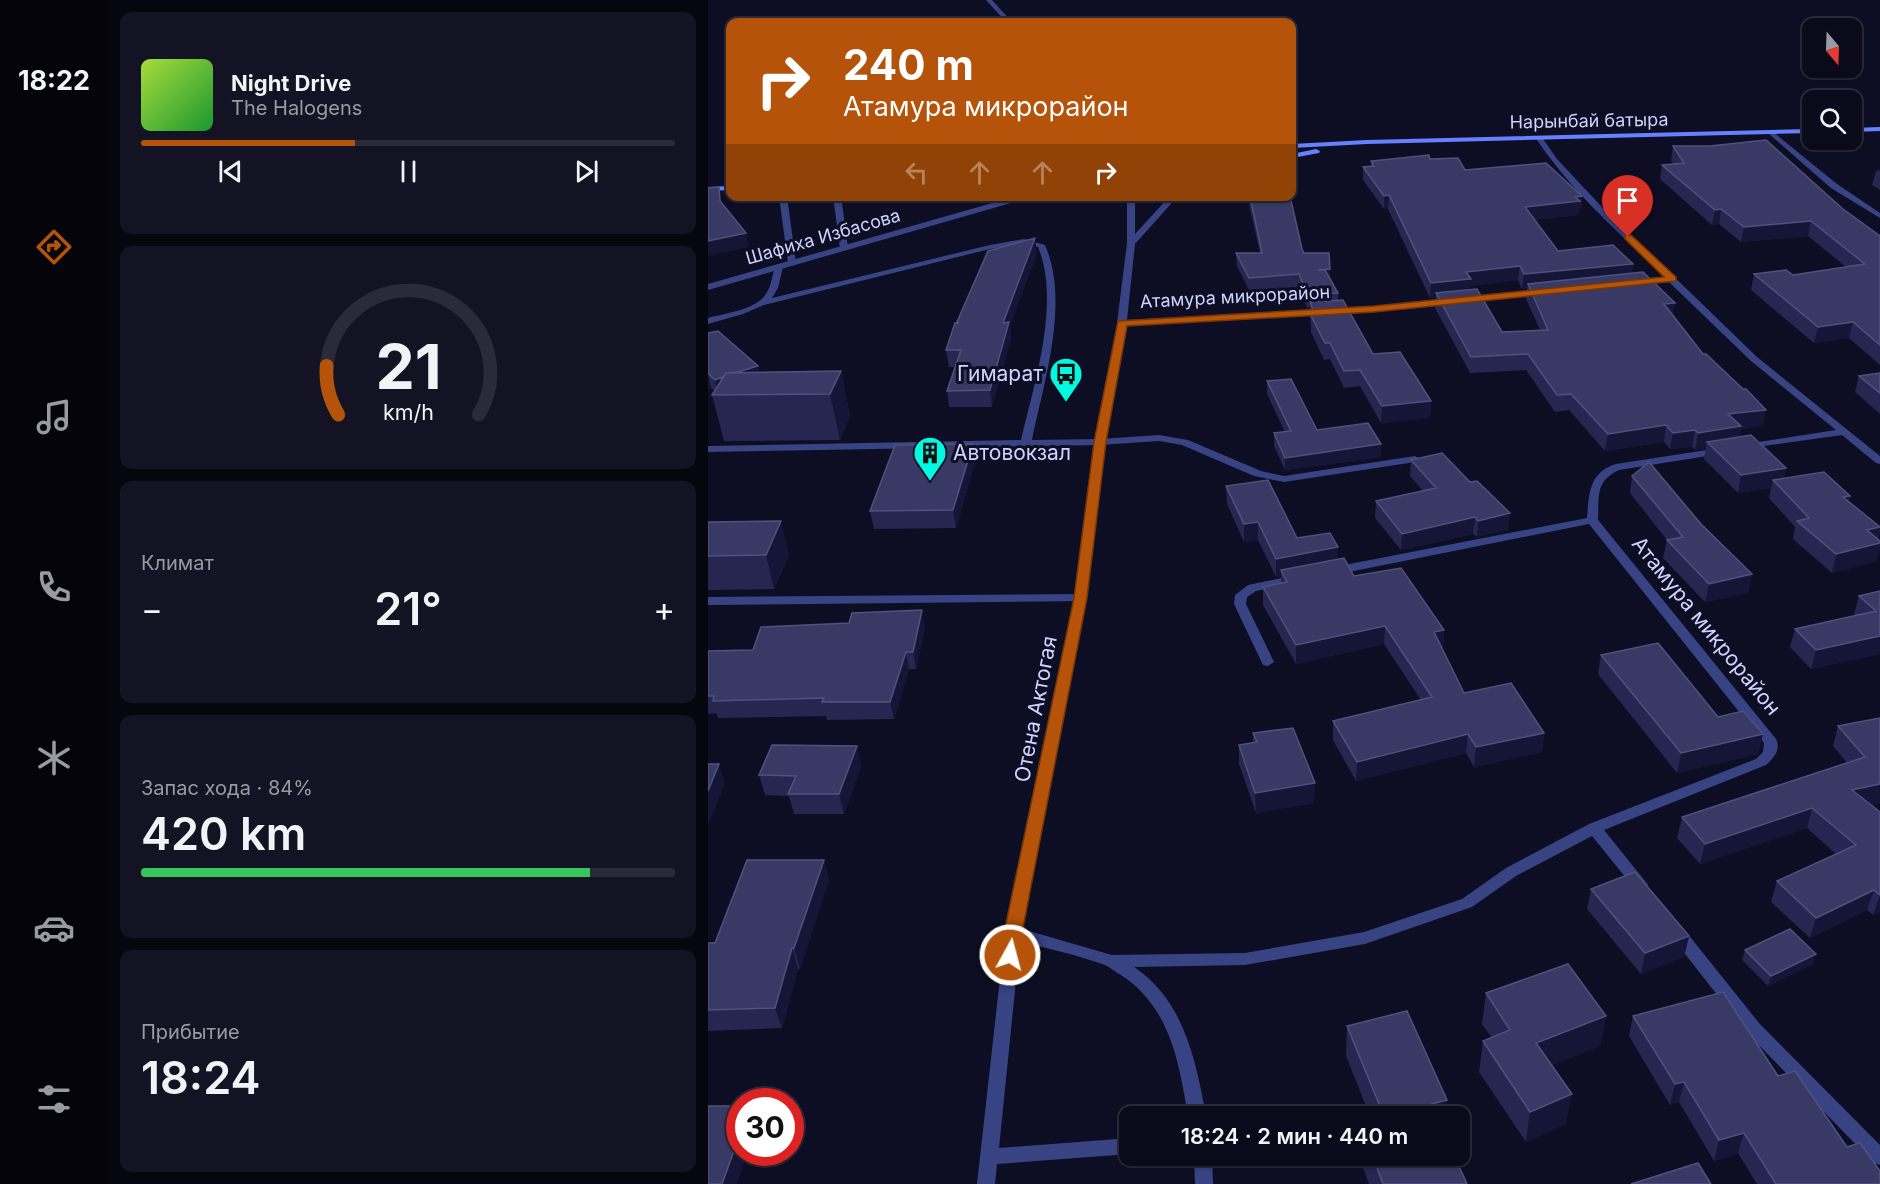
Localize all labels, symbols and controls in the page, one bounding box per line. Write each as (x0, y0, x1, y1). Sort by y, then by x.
north arrow (1802, 18, 1862, 78)
map controls (1802, 18, 1862, 150)
text: 240 m (843, 39, 974, 90)
icon: right (744, 42, 822, 120)
text: 18:22 (18, 64, 90, 97)
text: Night Drive (231, 70, 351, 96)
text: Атамура микрорайон (843, 90, 1129, 123)
button: search (1802, 90, 1862, 150)
text: The Halogens (231, 96, 362, 120)
street label: Нарынбай батыра (1509, 109, 1669, 132)
icon: previous (214, 155, 247, 188)
icon: pause (392, 155, 425, 188)
icon: next (570, 155, 603, 188)
icon: left (900, 156, 933, 189)
icon: ahead (963, 156, 996, 189)
icon: ahead (1026, 156, 1059, 189)
icon: right (1089, 156, 1122, 189)
pin (1602, 175, 1653, 237)
icon: arrive (1611, 184, 1644, 217)
street label: Шафиха Избасова (743, 204, 903, 269)
icon: directions (33, 226, 75, 268)
street label: Атамура микрорайон (1139, 281, 1331, 312)
text: 21 (375, 329, 441, 404)
bus stop icon: Гимарат (1048, 356, 1084, 403)
place label: Гимарат (957, 361, 1043, 386)
icon: music (33, 396, 75, 438)
text: km/h (383, 399, 433, 425)
building icon: Автовокзал (912, 435, 948, 482)
place label: Автовокзал (953, 440, 1071, 465)
street label: Атамура микрорайон (1627, 532, 1786, 720)
text: Климат (141, 551, 214, 575)
icon: phone (33, 566, 75, 608)
text: 21° (374, 581, 442, 636)
text: − (141, 589, 163, 629)
text: + (653, 589, 675, 629)
street label: Отена Актогая (1009, 634, 1062, 784)
icon: climate (33, 737, 75, 779)
text: Запас хода · 84% (141, 776, 313, 800)
text: 420 km (141, 806, 306, 861)
icon: car (33, 907, 75, 949)
position arrow (978, 923, 1042, 987)
text: Прибытие (141, 1020, 240, 1044)
text: 18:24 (141, 1050, 261, 1105)
icon: filters (33, 1078, 75, 1120)
speed limit sign: 30 (726, 1088, 804, 1166)
text: 18:24 · 2 мин · 440 m (1181, 1123, 1408, 1149)

